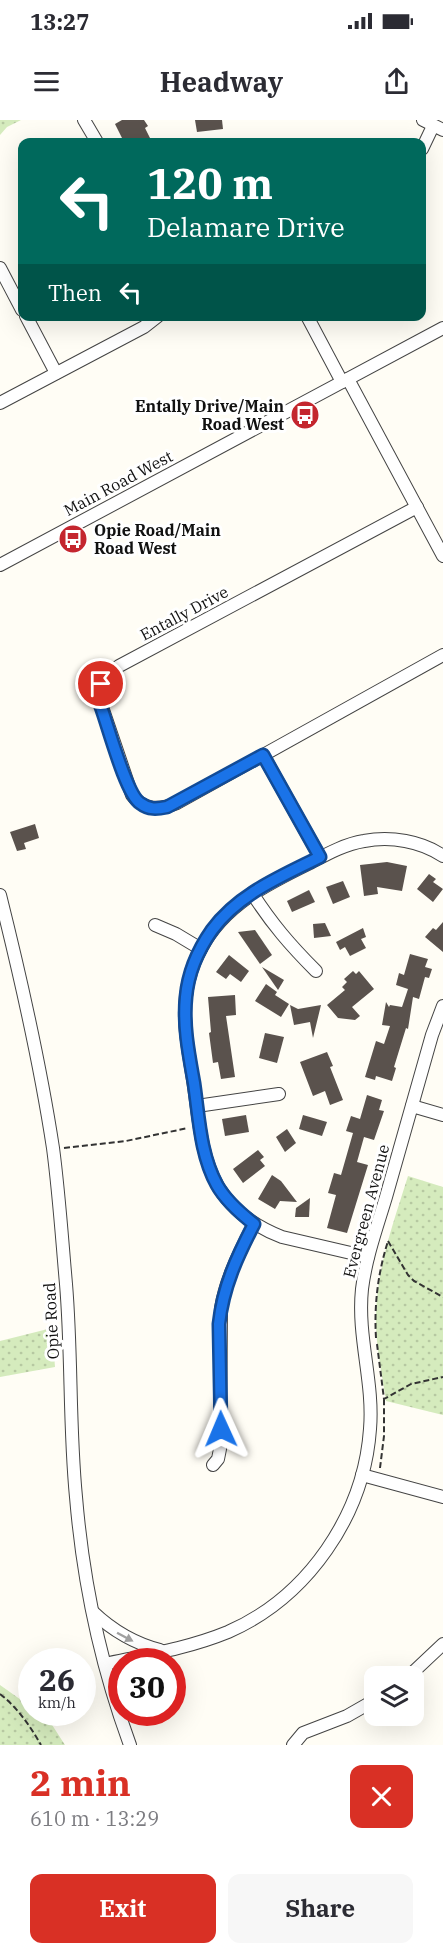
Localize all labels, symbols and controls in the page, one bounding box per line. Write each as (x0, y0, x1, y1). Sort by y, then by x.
text: 13:27 (30, 7, 89, 36)
text: Headway (160, 64, 283, 99)
icon: menu (30, 65, 63, 98)
icon: share (380, 65, 413, 98)
text: 120 m (147, 156, 273, 211)
icon: left (48, 162, 126, 240)
text: Delamare Drive (147, 209, 345, 244)
icon: left (114, 276, 147, 309)
text: Then (48, 278, 102, 307)
place label: Entally Drive/Main Road West (135, 396, 284, 434)
bus stop icon: Entally Drive/Main Road West (289, 399, 321, 431)
street label: Main Road West (60, 446, 176, 520)
place label: Opie Road/Main Road West (94, 520, 221, 558)
bus stop icon: Opie Road/Main Road West (57, 523, 89, 555)
street label: Entally Drive (136, 581, 232, 645)
pin (75, 658, 126, 709)
icon: arrive (84, 667, 117, 700)
street label: Evergreen Avenue (339, 1142, 393, 1280)
street label: Opie Road (39, 1282, 63, 1360)
position arrow (189, 1397, 253, 1461)
one-way arrow (117, 1632, 134, 1642)
speed limit sign: 30 (108, 1648, 186, 1726)
text: 26 (39, 1660, 75, 1699)
map controls (364, 1666, 424, 1726)
button: layers (364, 1666, 424, 1726)
text: km/h (38, 1693, 76, 1712)
text: 2 min (30, 1759, 131, 1806)
button: close (350, 1765, 413, 1828)
text: 610 m · 13:29 (30, 1805, 159, 1832)
button: Exit (30, 1874, 216, 1943)
button: Share (228, 1874, 413, 1943)

